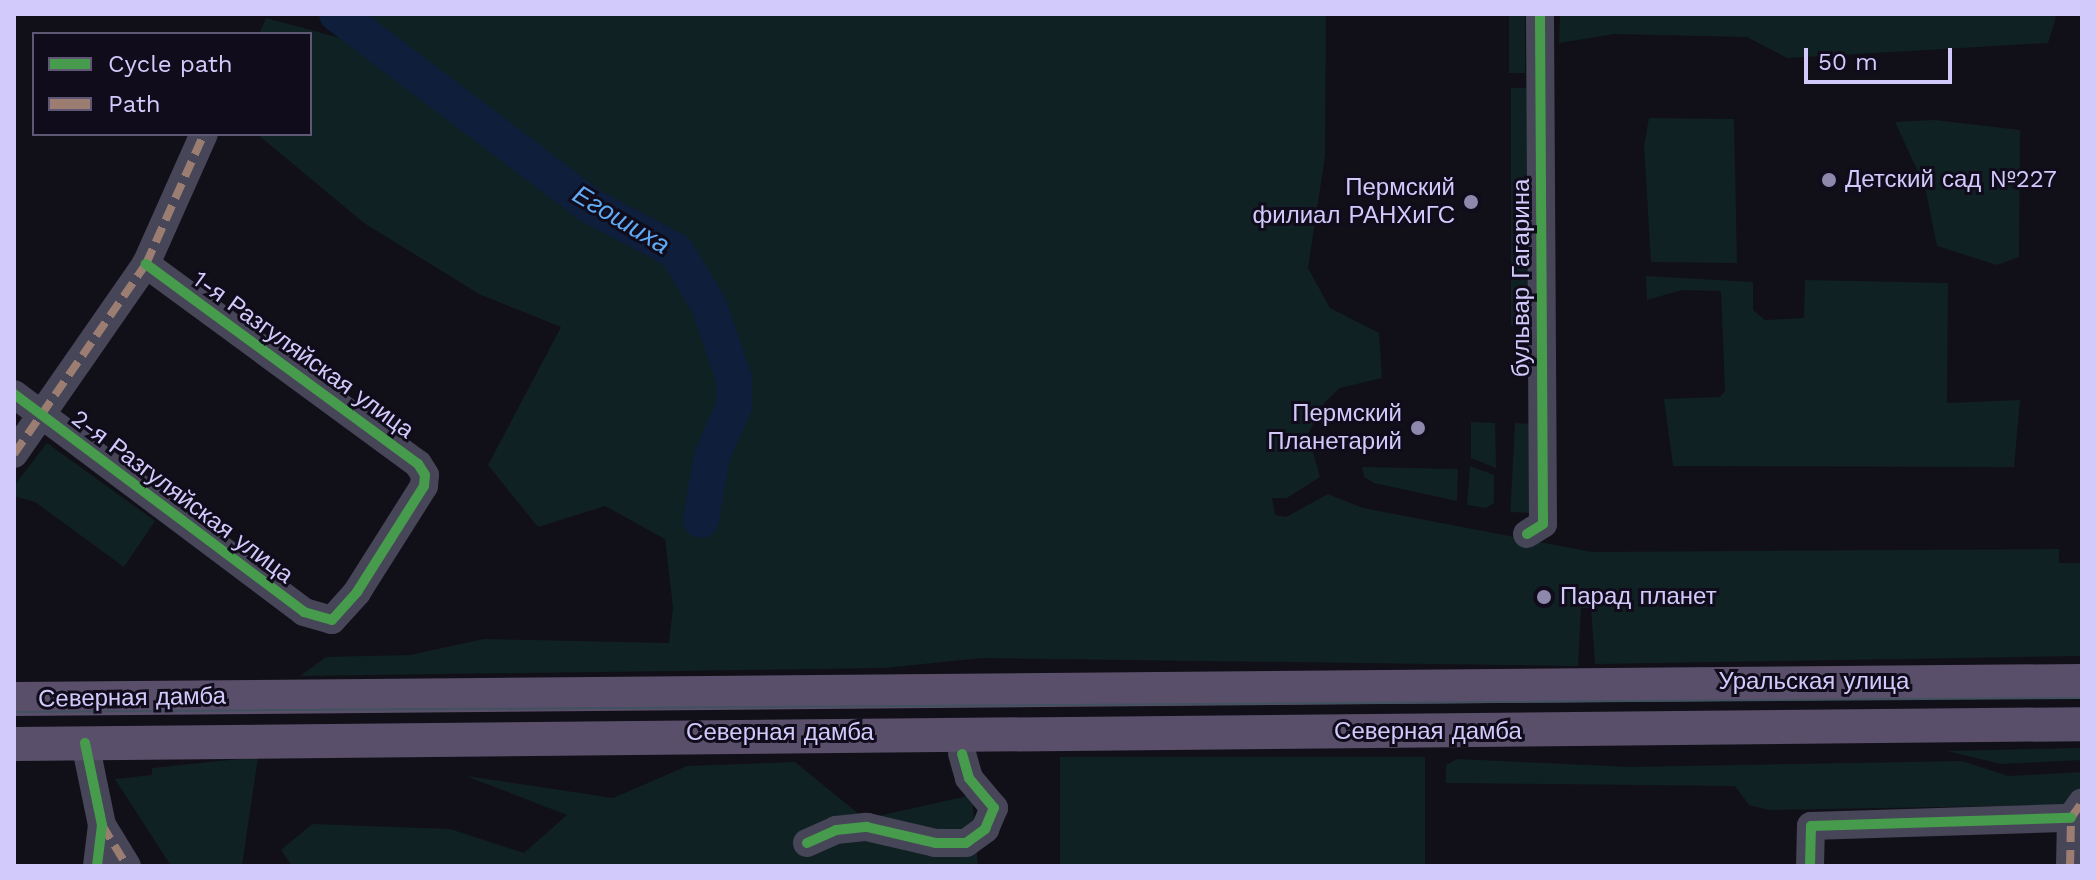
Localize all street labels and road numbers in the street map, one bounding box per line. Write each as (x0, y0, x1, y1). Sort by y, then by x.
street label: бульвар Гагарина (1508, 179, 1536, 377)
street label: 1-я Разгуляйская улица (187, 265, 419, 445)
street label: 2-я Разгуляйская улица (65, 404, 299, 590)
street label: Уральская улица (1719, 668, 1909, 696)
street label: Северная дамба (38, 682, 226, 714)
street label: Северная дамба (1334, 718, 1522, 746)
street label: Северная дамба (686, 719, 874, 747)

